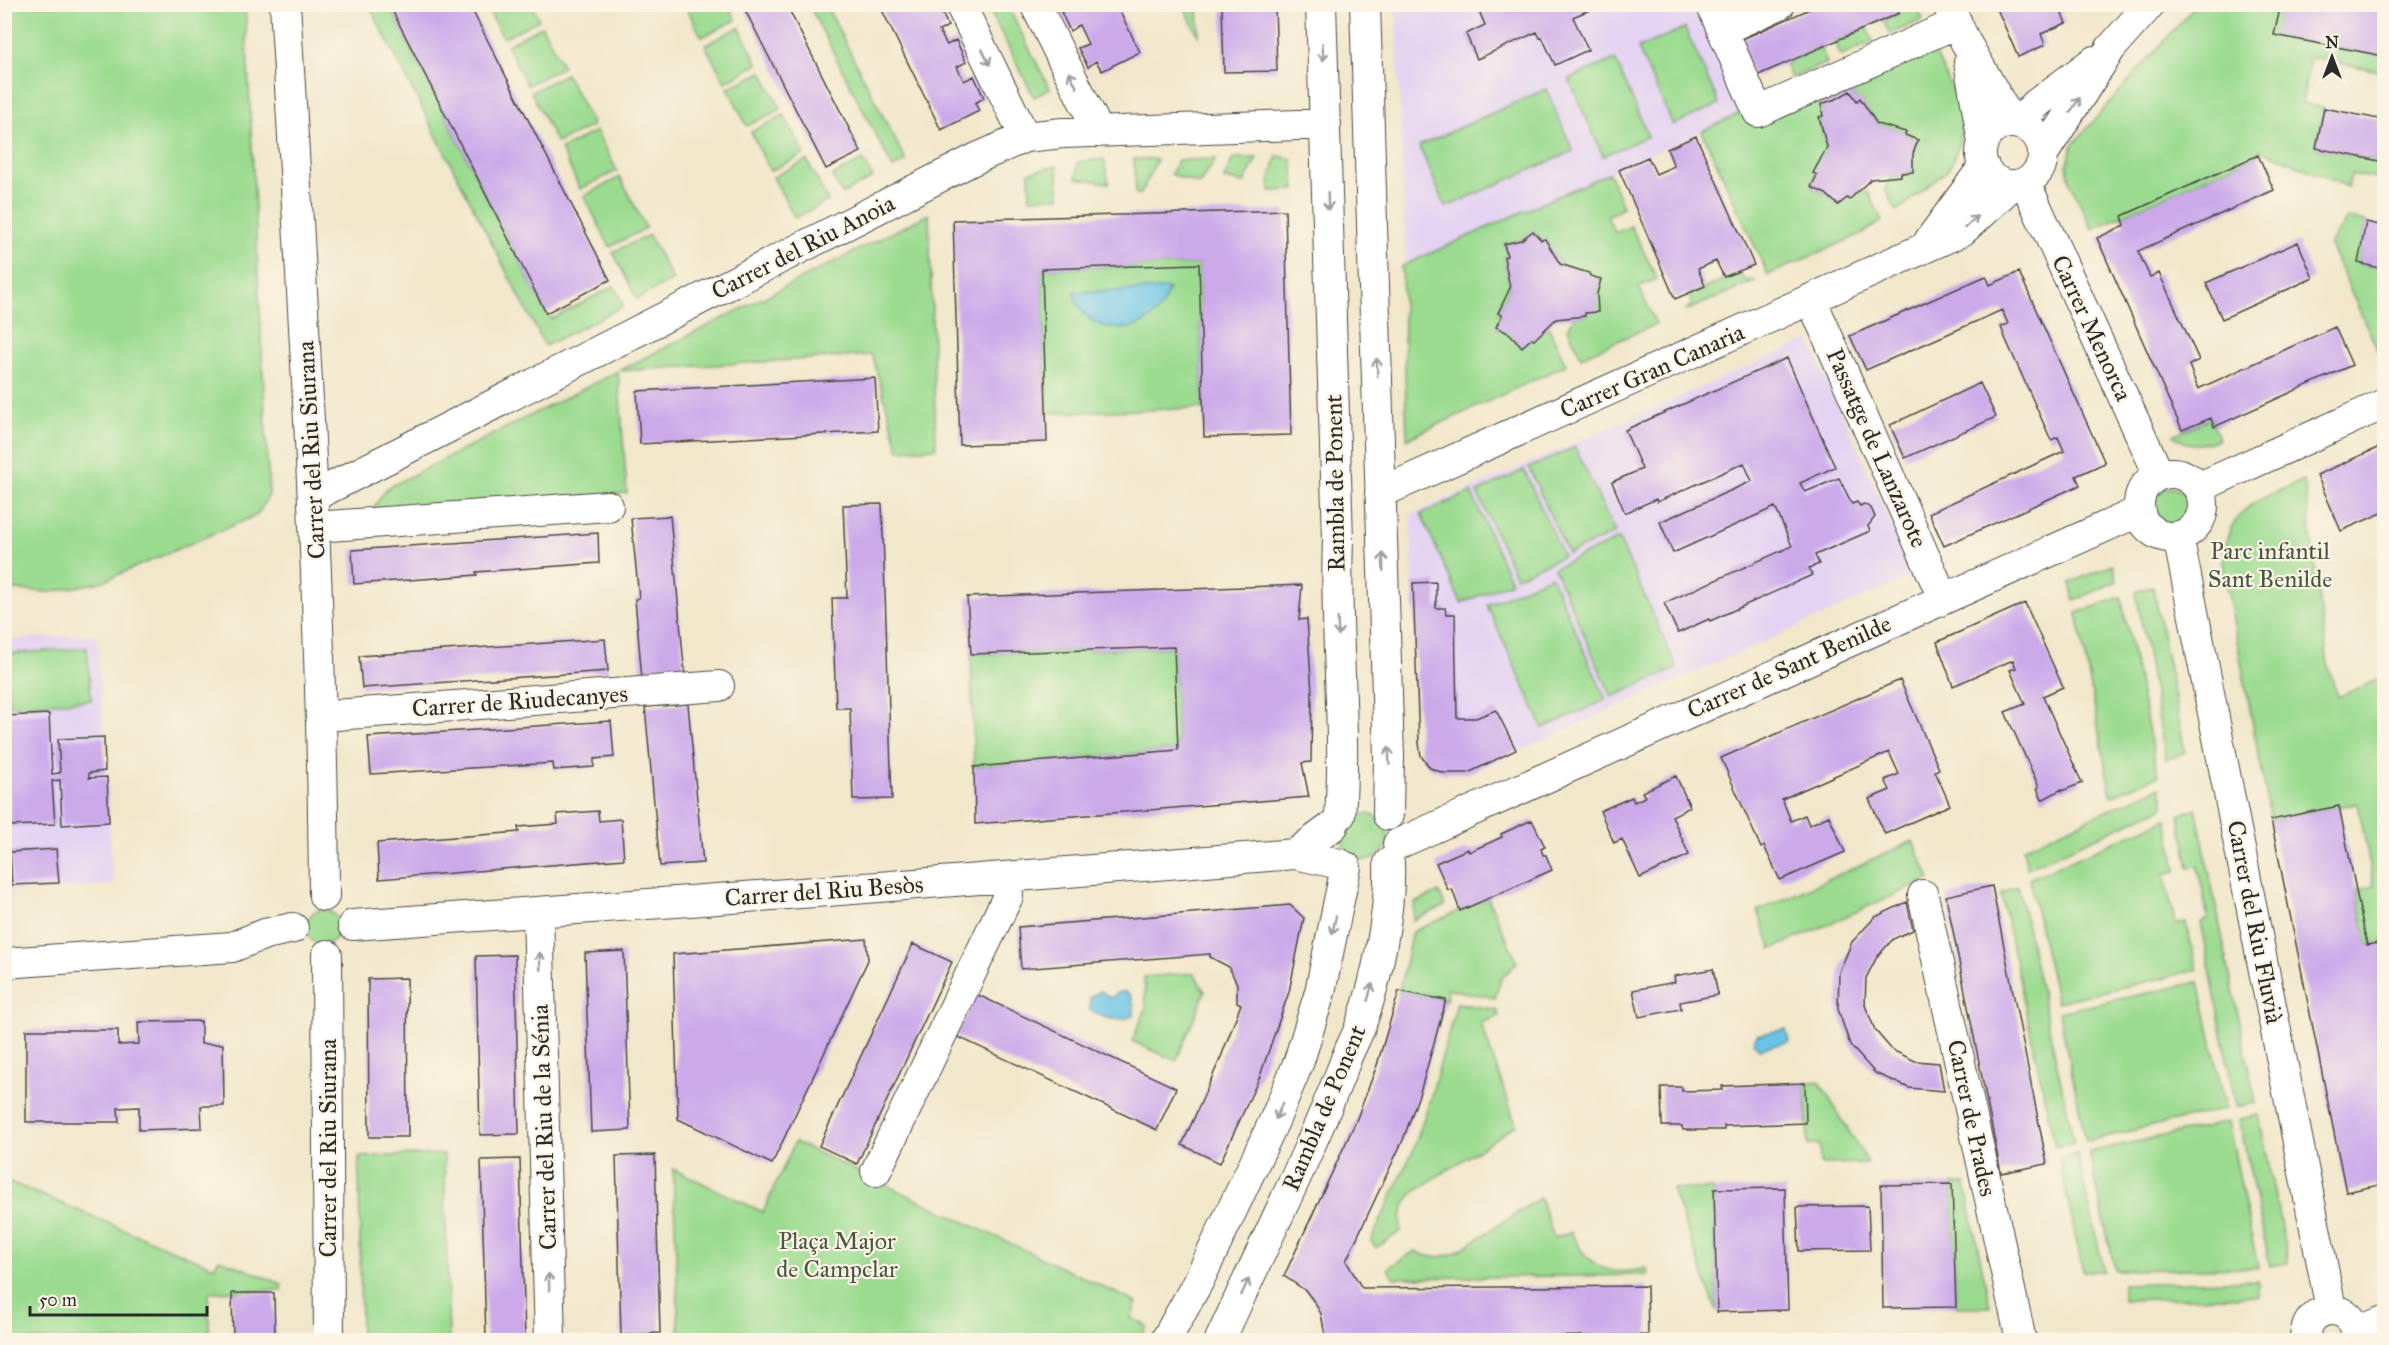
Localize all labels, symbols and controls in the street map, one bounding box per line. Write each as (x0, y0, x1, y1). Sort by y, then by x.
north arrow (2302, 27, 2362, 87)
text: N (2325, 33, 2339, 52)
one-way arrow (1318, 42, 1329, 62)
one-way arrow (980, 48, 992, 66)
one-way arrow (1066, 71, 1078, 89)
one-way arrow (2068, 96, 2081, 113)
street label: Carrer del Riu Anoia (706, 187, 900, 306)
one-way arrow (1322, 190, 1334, 210)
one-way arrow (1964, 215, 1979, 229)
street label: Carrer Menorca (2045, 250, 2139, 406)
street label: Carrer Gran Canaria (1555, 317, 1750, 425)
street label: Carrer del Riu Siurana (290, 339, 332, 560)
street label: Passatge de Lanzarote (1820, 344, 1934, 552)
one-way arrow (1371, 357, 1382, 377)
street label: Rambla de Ponent (1318, 394, 1352, 572)
park label: Parc infantil Sant Benilde (2208, 536, 2332, 594)
one-way arrow (1377, 552, 1388, 572)
street label: Carrer de Sant Benilde (1682, 609, 1896, 725)
one-way arrow (1332, 616, 1344, 636)
street label: Carrer de Riudecanyes (411, 678, 629, 724)
one-way arrow (1383, 747, 1395, 767)
street label: Carrer del Riu Fluvià (2221, 818, 2290, 1027)
street label: Carrer del Riu Besòs (724, 869, 924, 913)
one-way arrow (1328, 914, 1339, 934)
one-way arrow (534, 952, 545, 972)
one-way arrow (1364, 983, 1376, 1002)
street label: Carrer del Riu de la Sénia (525, 1003, 563, 1250)
street label: Rambla de Ponent (1276, 1020, 1373, 1196)
street label: Carrer de Prades (1941, 1037, 2003, 1199)
street label: Carrer del Riu Siurana (313, 1038, 343, 1257)
one-way arrow (1273, 1101, 1284, 1120)
park label: Plaça Major de Campclar (776, 1226, 898, 1284)
one-way arrow (543, 1273, 554, 1293)
scale bar (30, 1279, 207, 1317)
one-way arrow (1239, 1279, 1251, 1297)
text: 50 m (39, 1289, 77, 1311)

